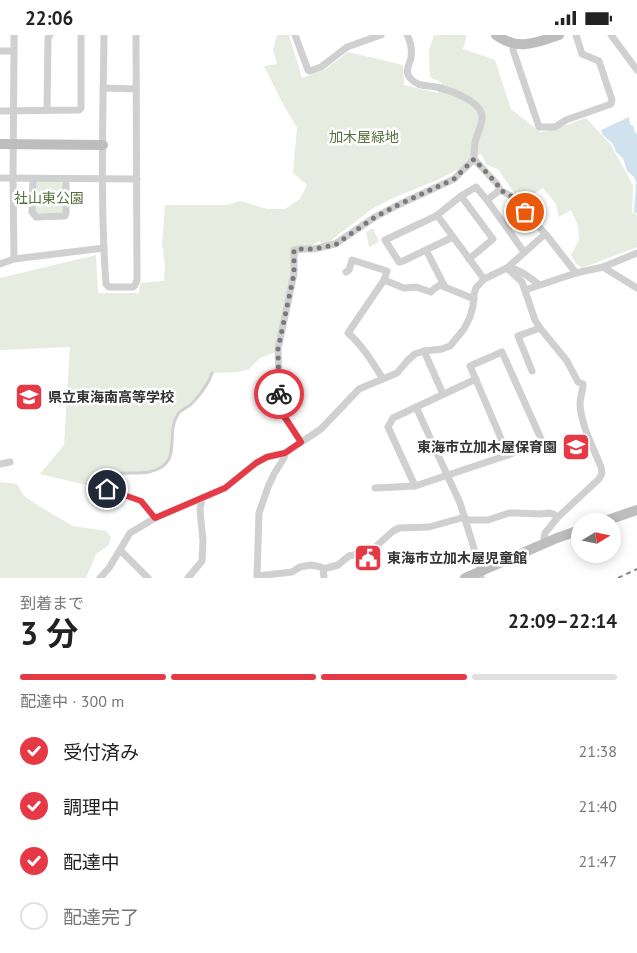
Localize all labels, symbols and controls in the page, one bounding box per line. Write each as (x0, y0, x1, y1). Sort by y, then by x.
text: 22:06 (25, 6, 73, 30)
park label: 加木屋緑地 (329, 128, 399, 146)
park label: 社山東公園 (14, 189, 84, 207)
pin (504, 191, 546, 233)
icon: bag (511, 198, 539, 226)
courier (254, 369, 304, 419)
icon: bike (265, 380, 293, 408)
school or university icon: 県立東海南高等学校 (14, 382, 44, 412)
place label: 県立東海南高等学校 (48, 388, 174, 406)
school or university icon: 東海市立加木屋保育園 (561, 432, 591, 462)
place label: 東海市立加木屋保育園 (417, 438, 557, 456)
pin (86, 468, 128, 510)
icon: home (93, 475, 121, 503)
north arrow (571, 513, 621, 563)
map controls (571, 513, 621, 563)
public building icon: 東海市立加木屋児童館 (353, 543, 383, 573)
place label: 東海市立加木屋児童館 (387, 549, 527, 567)
text: 到着まで (20, 593, 84, 613)
text: 22:09–22:14 (508, 609, 617, 633)
text: 3 分 (20, 612, 78, 654)
text: 配達中 · 300 m (20, 691, 124, 711)
icon: check (20, 737, 48, 765)
text: 受付済み (63, 740, 139, 764)
text: 21:38 (579, 741, 617, 761)
icon: check (20, 792, 48, 820)
text: 調理中 (63, 795, 120, 819)
text: 21:40 (579, 796, 617, 816)
icon: check (20, 847, 48, 875)
text: 配達中 (63, 850, 120, 874)
text: 21:47 (579, 851, 617, 871)
text: 配達完了 (63, 905, 139, 929)

